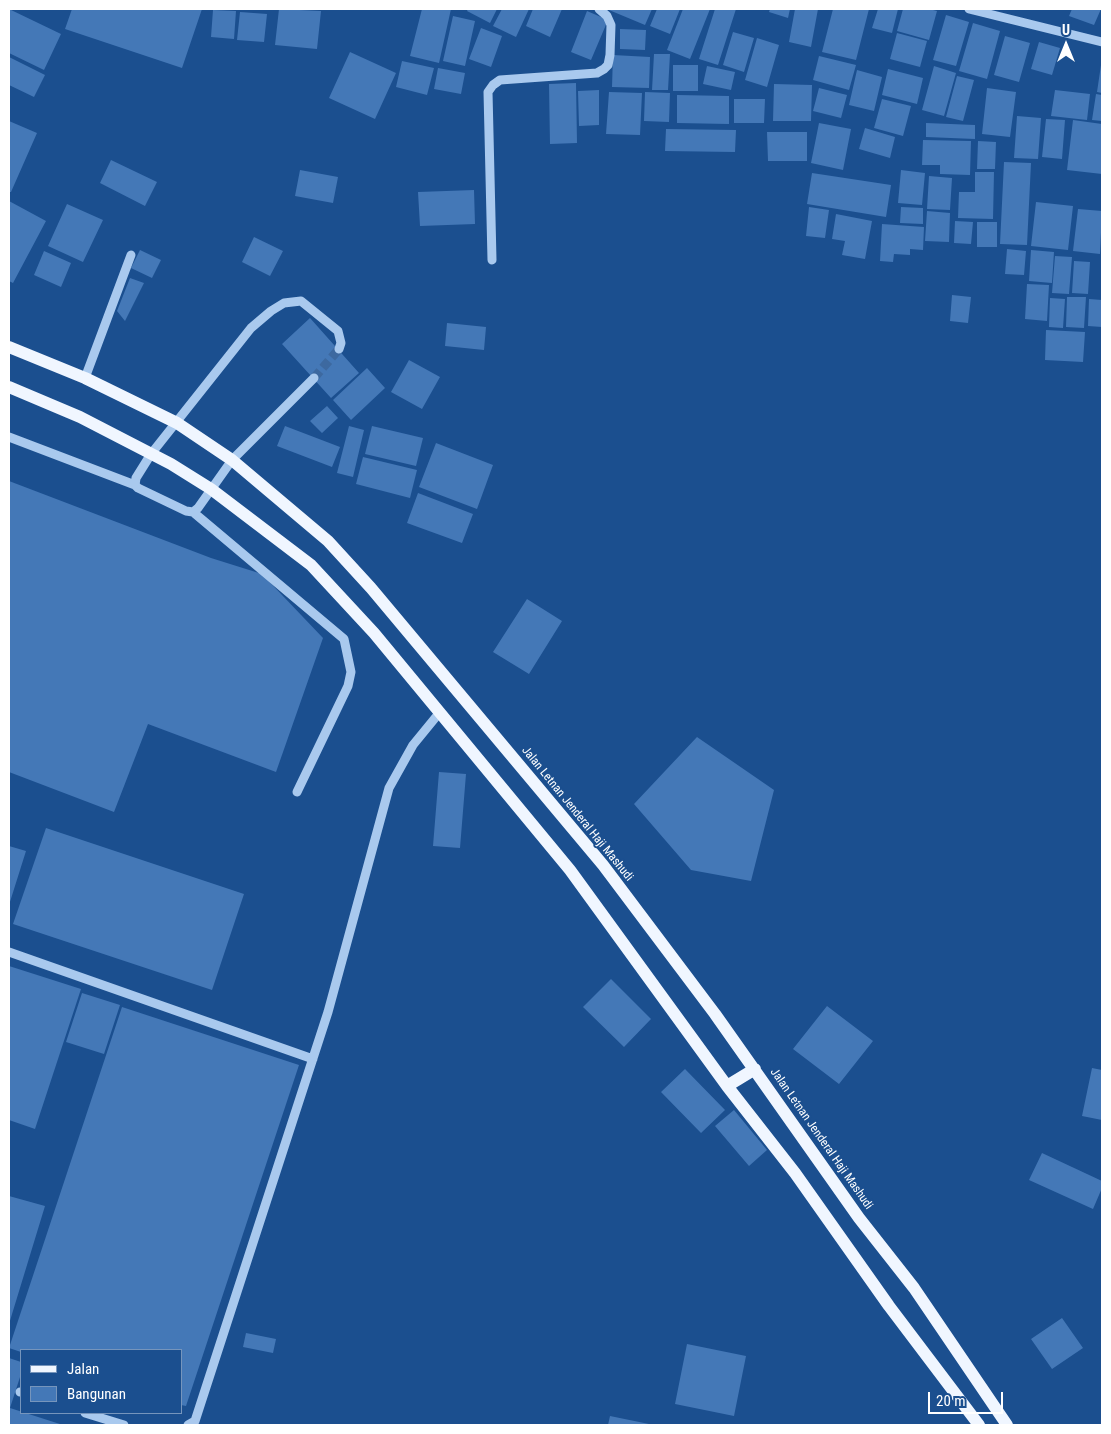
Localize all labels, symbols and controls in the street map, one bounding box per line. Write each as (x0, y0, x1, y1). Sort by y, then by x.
north arrow (1041, 20, 1091, 70)
text: U (1062, 22, 1070, 38)
street label: Jalan Letnan Jenderal Haji Mashudi (518, 744, 636, 884)
street label: Jalan Letnan Jenderal Haji Mashudi (767, 1066, 875, 1212)
legend (20, 1349, 182, 1414)
text: Jalan (67, 1360, 99, 1378)
scale bar (931, 1382, 1006, 1414)
text: Bangunan (67, 1385, 126, 1403)
text: 20 m (936, 1392, 966, 1410)

